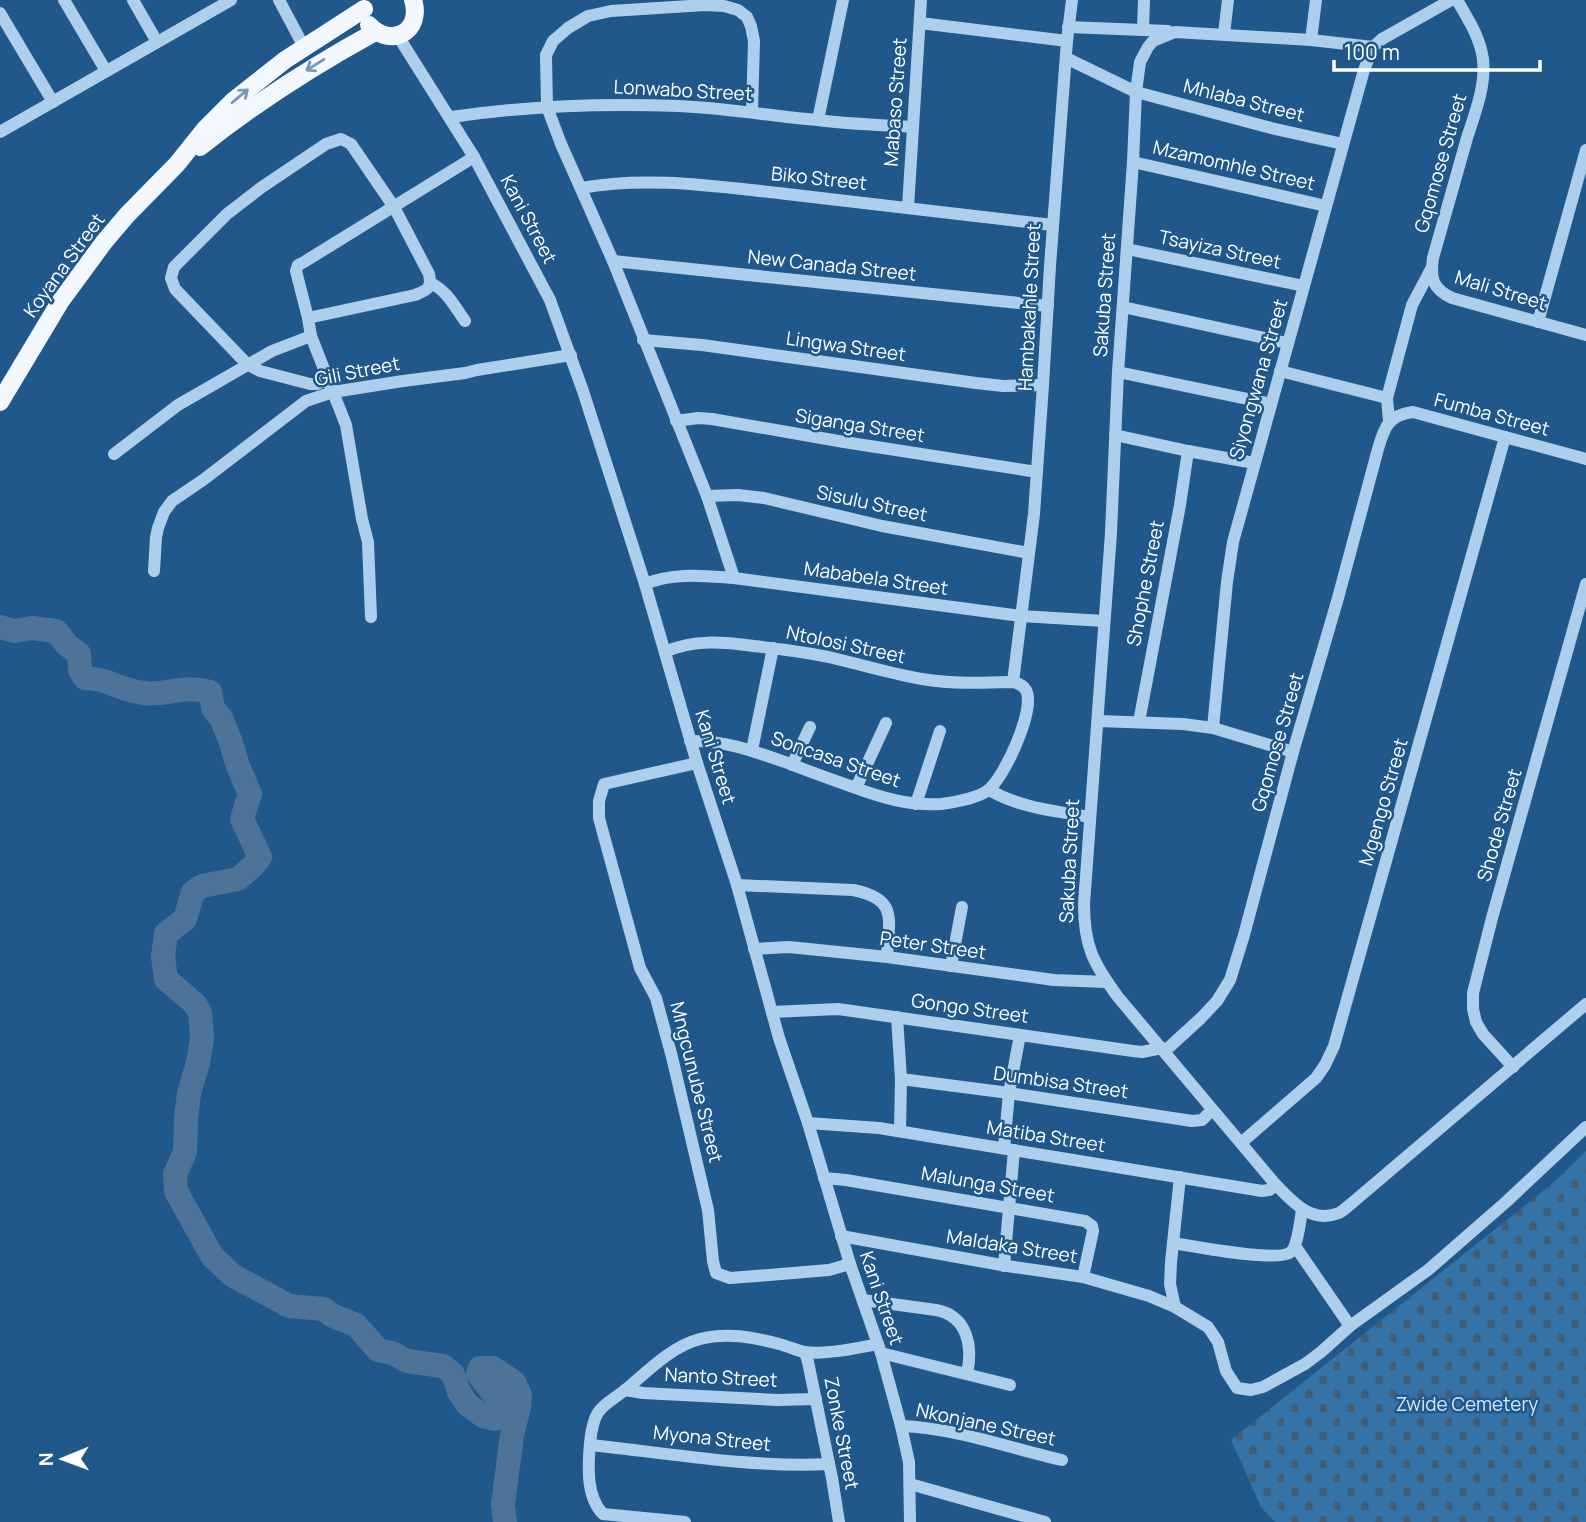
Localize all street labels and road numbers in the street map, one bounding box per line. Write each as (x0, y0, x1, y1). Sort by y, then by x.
street label: Mabaso Street (878, 37, 912, 167)
street label: Mhlaba Street (1181, 72, 1307, 128)
street label: Lonwabo Street (613, 73, 753, 107)
street label: Gqomose Street (1408, 90, 1472, 236)
street label: Mzamomhle Street (1150, 134, 1318, 196)
street label: Biko Street (770, 160, 868, 196)
street label: Kani Street (495, 170, 563, 268)
street label: Koyana Street (17, 208, 111, 322)
street label: Hambakahle Street (1012, 222, 1046, 392)
street label: Tsayiza Street (1157, 223, 1283, 275)
street label: Sakuba Street (1087, 232, 1121, 358)
street label: New Canada Street (746, 243, 918, 287)
street label: Mali Street (1452, 264, 1550, 316)
street label: Siyongwana Street (1223, 296, 1293, 462)
street label: Lingwa Street (784, 325, 908, 367)
street label: Gili Street (312, 350, 402, 392)
street label: Fumba Street (1431, 386, 1553, 442)
street label: Siganga Street (793, 402, 927, 448)
street label: Sisulu Street (814, 479, 930, 527)
street label: Shophe Street (1120, 518, 1170, 648)
street label: Mababela Street (802, 555, 950, 601)
street label: Ntolosi Street (784, 619, 908, 669)
street label: Gqomose Street (1245, 669, 1309, 815)
street label: Kani Street (689, 707, 743, 807)
street label: Soncasa Street (768, 725, 904, 793)
street label: Mgengo Street (1352, 735, 1414, 869)
street label: Shode Street (1470, 766, 1528, 884)
street label: Sakuba Street (1053, 798, 1085, 924)
street label: Peter Street (878, 925, 988, 965)
street label: Gongo Street (910, 987, 1030, 1029)
street label: Mngcunube Street (664, 999, 730, 1165)
street label: Dumbisa Street (992, 1060, 1130, 1104)
street label: Matiba Street (985, 1114, 1107, 1158)
street label: Malunga Street (919, 1159, 1057, 1209)
street label: Maldaka Street (945, 1223, 1079, 1269)
street label: Kani Street (854, 1248, 910, 1348)
street label: Nanto Street (664, 1361, 778, 1393)
street label: Zonke Street (818, 1374, 866, 1492)
street label: Nkonjane Street (914, 1397, 1058, 1451)
street label: Myona Street (652, 1419, 772, 1457)

